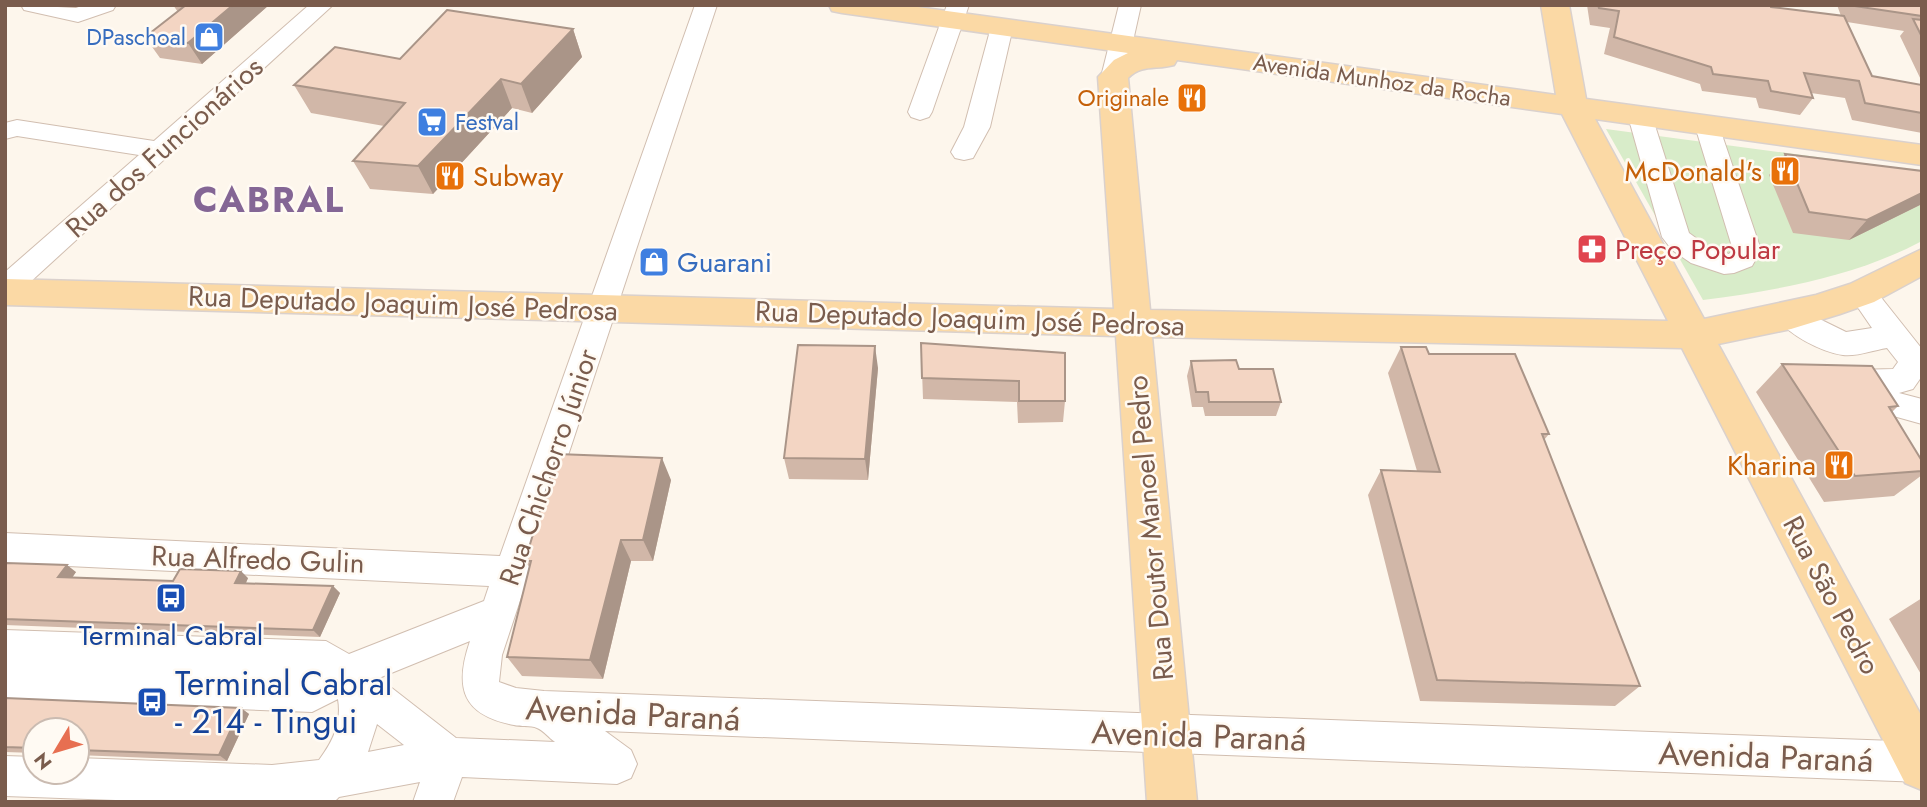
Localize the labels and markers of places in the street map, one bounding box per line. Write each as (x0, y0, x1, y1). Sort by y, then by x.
place label: DPaschoal (86, 20, 186, 54)
shop icon: DPaschoal (192, 20, 226, 54)
place label: Originale (1078, 81, 1169, 115)
restaurant icon: Originale (1175, 81, 1209, 115)
supermarket icon: Festval (415, 105, 449, 139)
place label: Festval (455, 105, 519, 139)
place label: McDonald's (1625, 151, 1762, 192)
restaurant icon: McDonald's (1768, 154, 1802, 188)
place label: Subway (473, 156, 564, 197)
restaurant icon: Subway (433, 159, 467, 193)
place label: Preço Popular (1615, 229, 1781, 270)
pharmacy icon: Preço Popular (1575, 232, 1609, 266)
place label: Guarani (677, 242, 772, 283)
shop icon: Guarani (637, 245, 671, 279)
place label: Kharina (1727, 445, 1816, 486)
restaurant icon: Kharina (1822, 448, 1856, 482)
bus stop icon: Terminal Cabral (154, 581, 188, 615)
place label: Terminal Cabral (79, 615, 263, 656)
place label: Terminal Cabral - 214 - Tingui (175, 660, 392, 745)
bus stop icon: Terminal Cabral - 214 - Tingui (135, 685, 169, 719)

